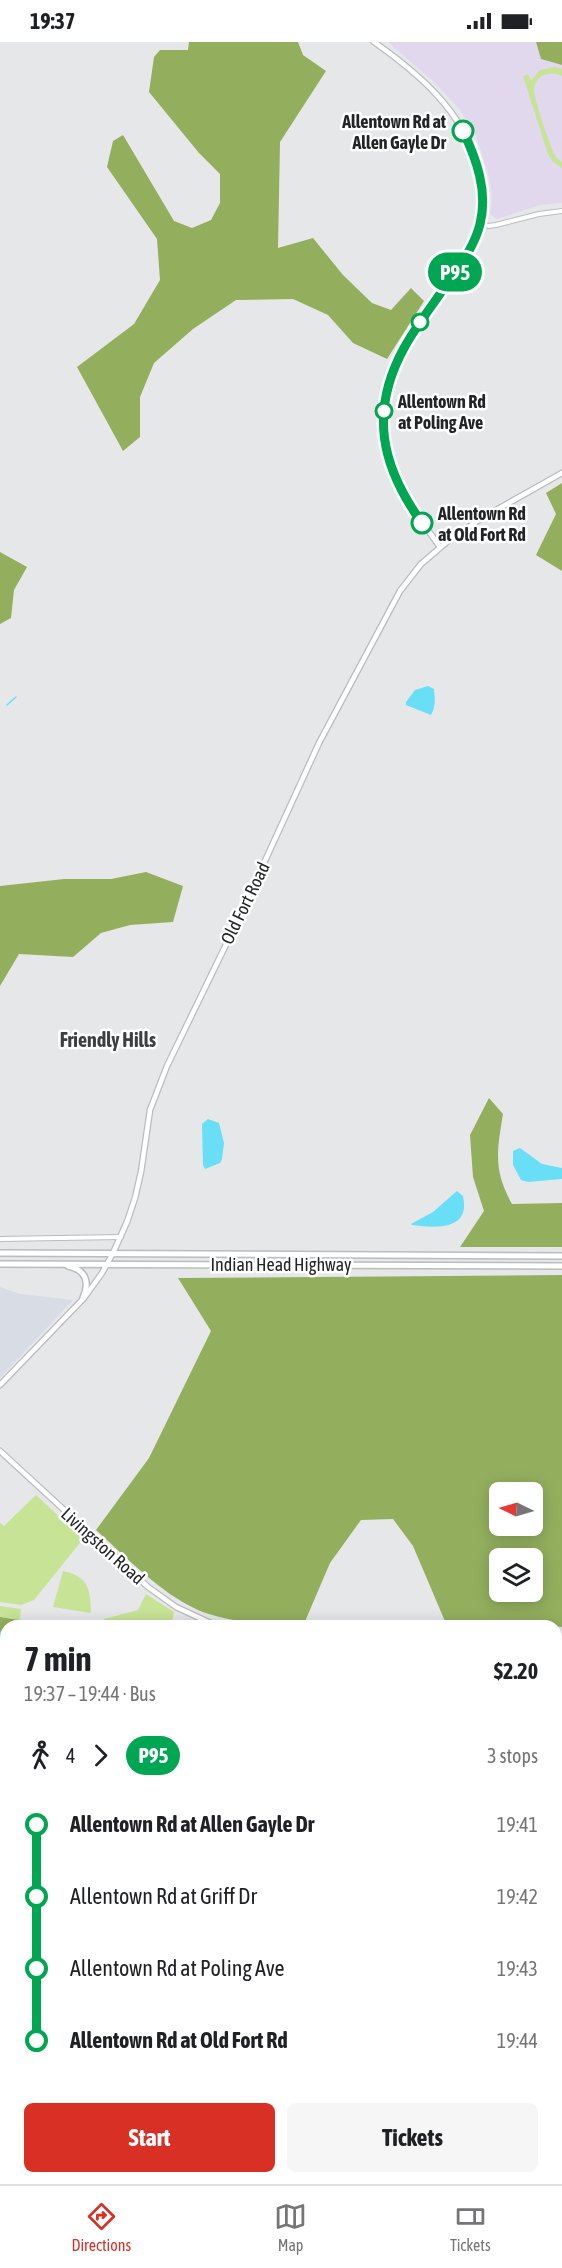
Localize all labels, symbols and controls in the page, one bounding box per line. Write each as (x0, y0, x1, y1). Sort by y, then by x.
text: 19:37 (30, 8, 75, 34)
place label: Allentown Rd at Allen Gayle Dr (341, 111, 447, 153)
marker: Allentown Rd at Allen Gayle Dr (452, 120, 474, 142)
line badge: P95 (420, 252, 490, 292)
text: P95 (440, 260, 470, 284)
unlabelled marker (411, 313, 429, 331)
place label: Allentown Rd at Poling Ave (397, 391, 486, 433)
marker: Allentown Rd at Poling Ave (375, 402, 393, 420)
place label: Allentown Rd at Old Fort Rd (437, 503, 526, 545)
marker: Allentown Rd at Old Fort Rd (411, 512, 433, 534)
street label: Old Fort Road (216, 859, 274, 947)
district label: Friendly Hills (60, 1028, 156, 1051)
street label: Indian Head Highway (211, 1254, 351, 1275)
north arrow (489, 1482, 543, 1536)
map controls (489, 1482, 543, 1602)
street label: Livingston Road (57, 1503, 149, 1589)
button: layers (489, 1548, 543, 1602)
text: 7 min (24, 1640, 91, 1678)
text: $2.20 (494, 1658, 538, 1684)
text: 19:37 – 19:44 · Bus (24, 1682, 156, 1705)
icon: walk (24, 1739, 57, 1772)
icon: forward (84, 1739, 117, 1772)
text: P95 (138, 1743, 168, 1767)
text: 4 (66, 1744, 75, 1767)
text: 3 stops (487, 1744, 538, 1767)
text: Allentown Rd at Allen Gayle Dr (70, 1811, 314, 1837)
text: 19:41 (497, 1813, 538, 1836)
text: Allentown Rd at Griff Dr (70, 1883, 257, 1909)
text: 19:42 (497, 1885, 538, 1908)
text: Allentown Rd at Poling Ave (70, 1955, 285, 1981)
text: 19:43 (497, 1957, 538, 1980)
text: Allentown Rd at Old Fort Rd (70, 2027, 288, 2053)
text: 19:44 (497, 2029, 538, 2052)
button: Start (24, 2103, 275, 2172)
button: Tickets (287, 2103, 538, 2172)
tab: Directions (71, 2200, 131, 2254)
tab: Map (274, 2200, 307, 2254)
tab: Tickets (450, 2200, 491, 2254)

